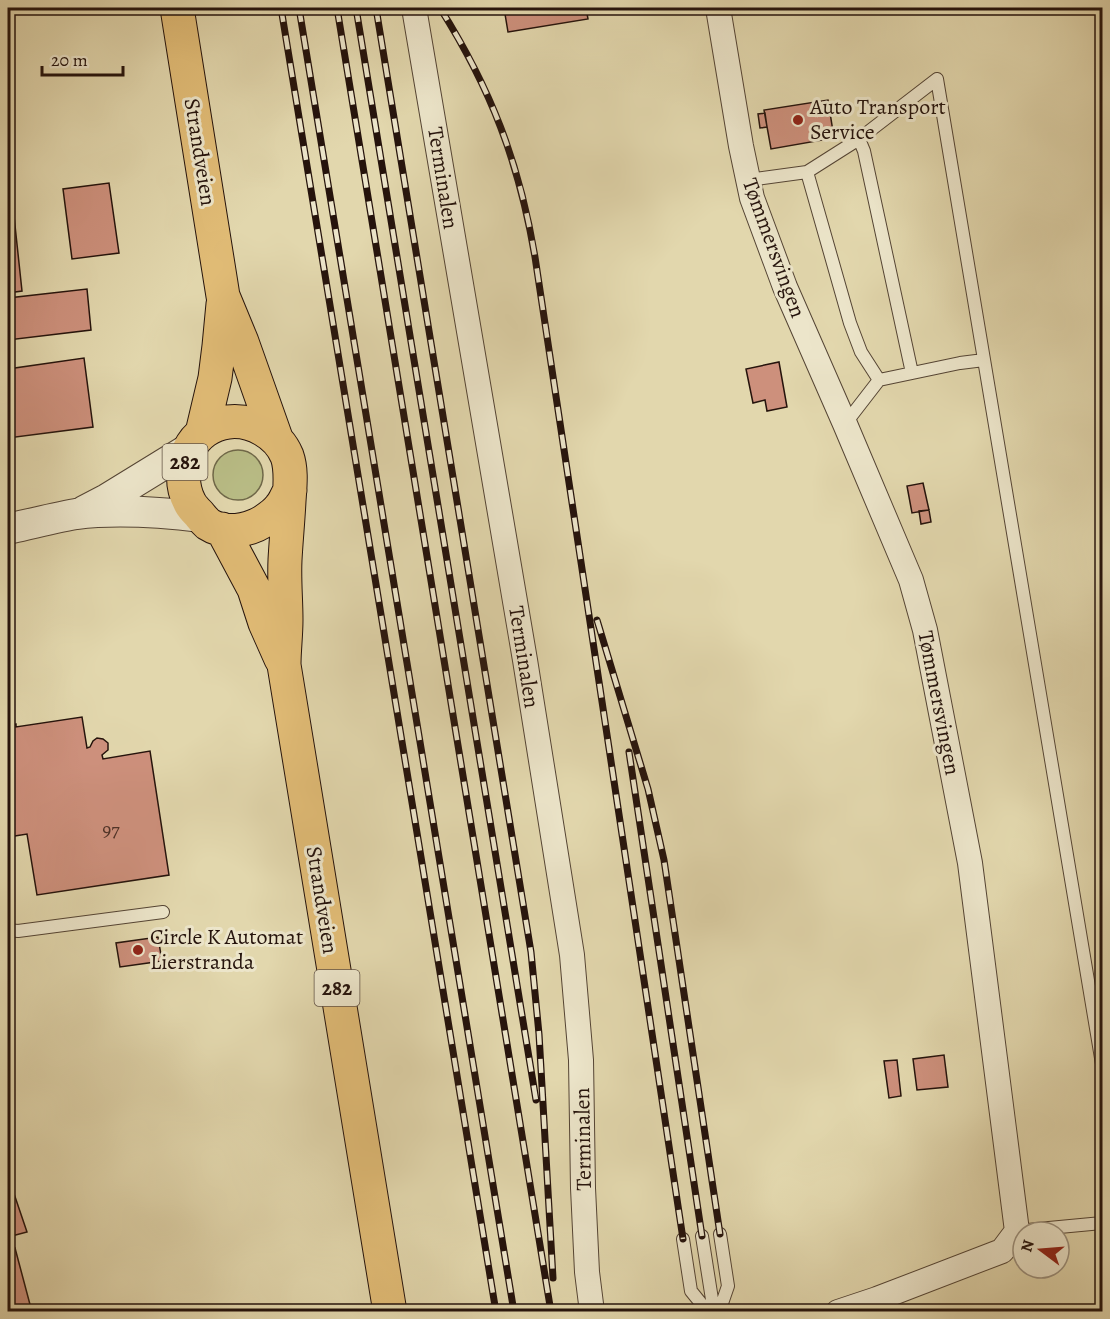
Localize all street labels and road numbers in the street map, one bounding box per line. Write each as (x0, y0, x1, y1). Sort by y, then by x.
street label: Strandveien (177, 96, 223, 208)
street label: Terminalen (420, 125, 466, 231)
street label: Tømmersvingen (735, 174, 813, 322)
road number: 282 (162, 444, 207, 480)
street label: Terminalen (501, 604, 547, 710)
street label: Tømmersvingen (910, 628, 968, 778)
street label: Strandveien (299, 844, 345, 956)
road number: 282 (314, 970, 360, 1006)
street label: Terminalen (567, 1087, 599, 1191)

